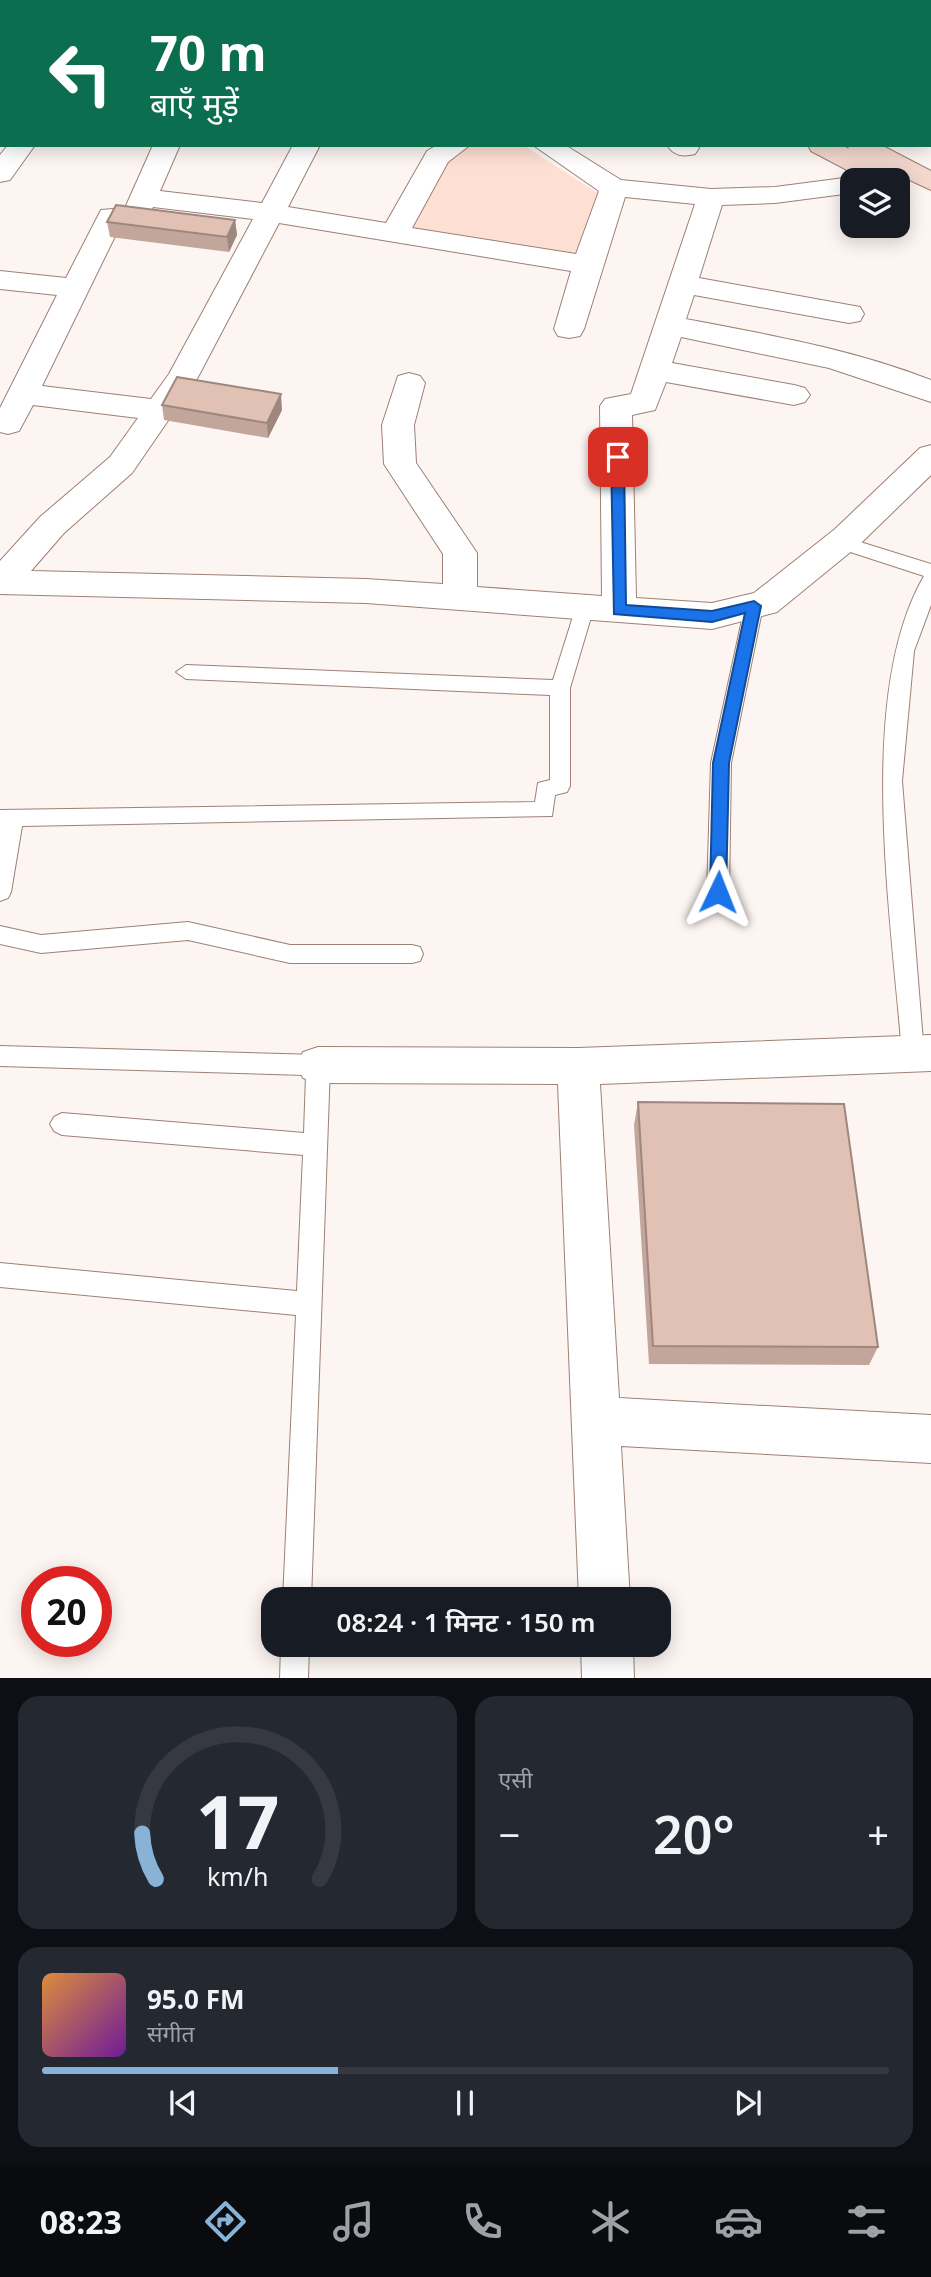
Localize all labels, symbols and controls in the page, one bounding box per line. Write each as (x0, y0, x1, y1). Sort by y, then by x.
text: 70 m (150, 19, 267, 85)
icon: left (35, 28, 126, 119)
text: बाएँ मुड़ें (150, 82, 239, 125)
map controls (840, 168, 910, 238)
button: layers (840, 168, 910, 238)
pin (588, 427, 648, 487)
icon: arrive (599, 438, 637, 476)
position arrow (681, 855, 755, 929)
speed limit sign: 20 (21, 1566, 112, 1657)
text: 08:24 · 1 मिनट · 150 m (337, 1604, 595, 1640)
text: एसी (499, 1763, 533, 1795)
text: 17 (196, 1771, 279, 1870)
text: 20° (653, 1798, 735, 1869)
text: − (499, 1808, 520, 1860)
text: + (867, 1808, 889, 1860)
text: km/h (206, 1858, 268, 1892)
text: 95.0 FM (147, 1981, 244, 2017)
text: संगीत (147, 2017, 195, 2049)
icon: previous (164, 2084, 202, 2122)
icon: pause (446, 2084, 484, 2122)
icon: next (729, 2084, 767, 2122)
icon: directions (201, 2197, 250, 2246)
icon: music (329, 2197, 378, 2246)
icon: phone (458, 2197, 507, 2246)
icon: climate (586, 2197, 635, 2246)
icon: car (714, 2197, 763, 2246)
icon: filters (842, 2197, 891, 2246)
text: 08:23 (40, 2200, 122, 2243)

